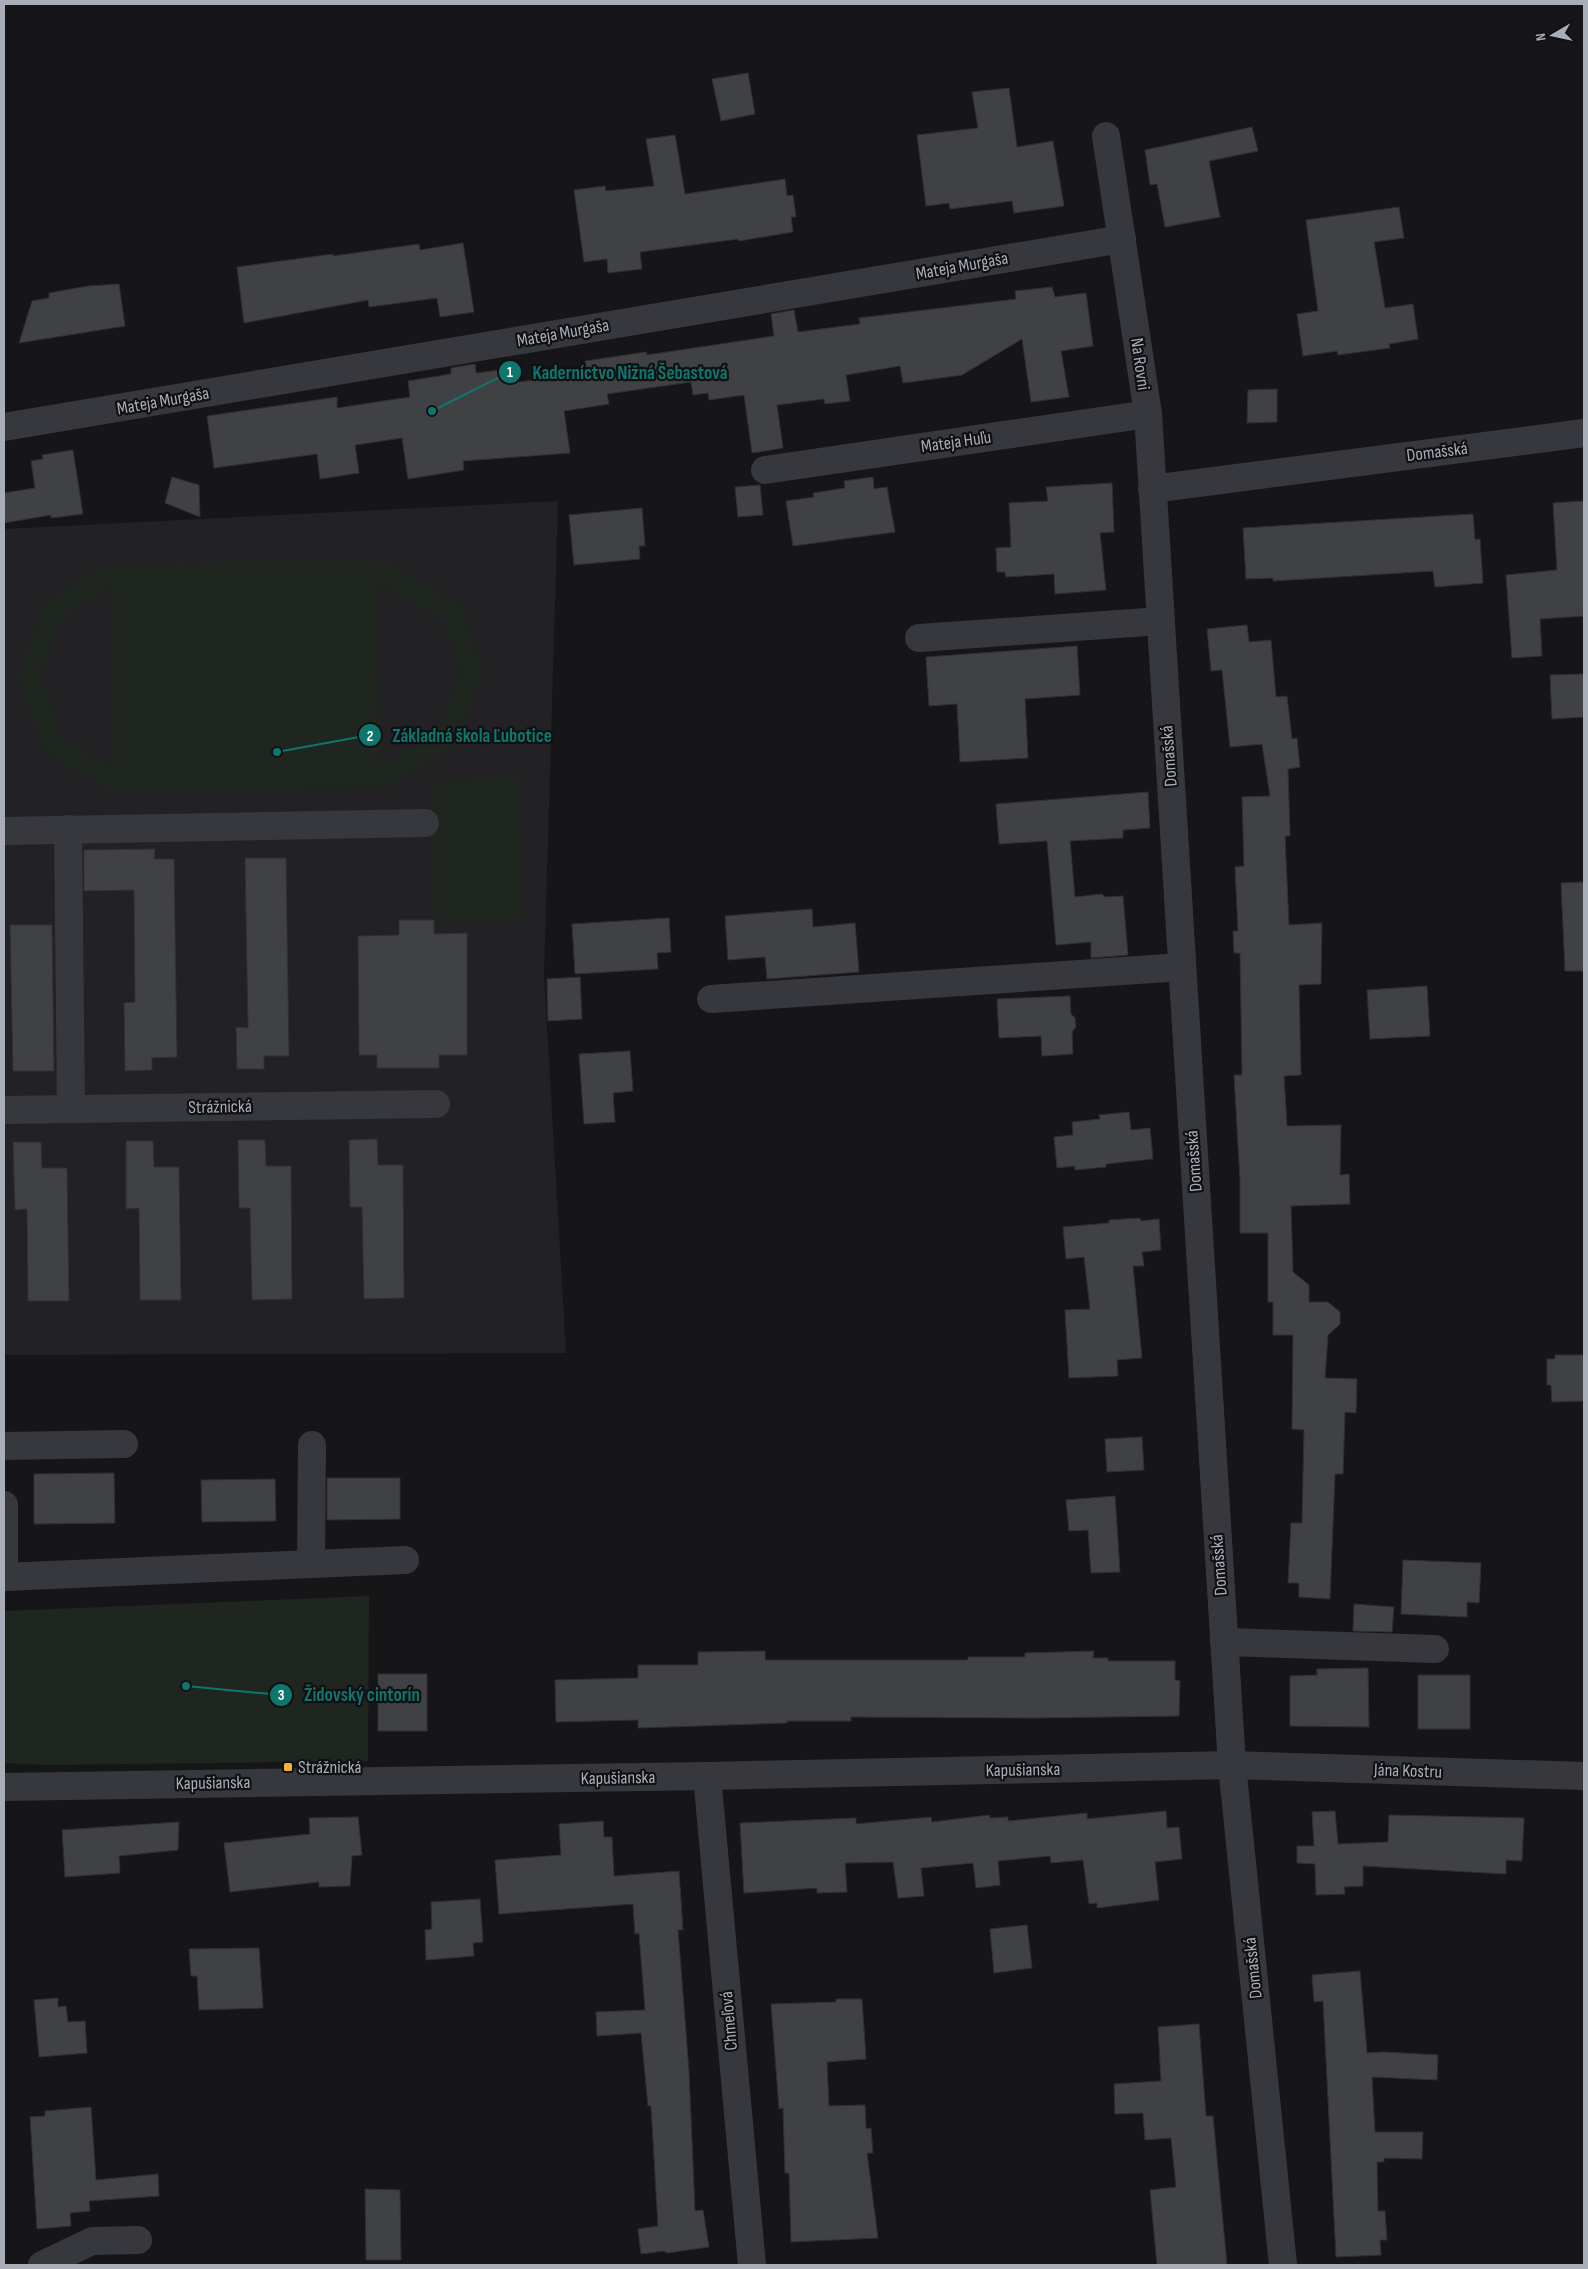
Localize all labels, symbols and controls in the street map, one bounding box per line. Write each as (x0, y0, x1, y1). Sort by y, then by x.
north arrow (1528, 10, 1578, 60)
text: N (1532, 32, 1550, 42)
street label: Mateja Murgaša (914, 248, 1010, 284)
street label: Mateja Murgaša (515, 315, 611, 351)
street label: Na Rovni (1126, 337, 1154, 391)
callout: Kaderníctvo Nižná Šebastová (498, 355, 738, 389)
text: Kaderníctvo Nižná Šebastová (532, 362, 728, 385)
text: 1 (507, 363, 513, 382)
street label: Mateja Murgaša (115, 383, 211, 419)
street label: Mateja Huľu (920, 427, 992, 457)
street label: Domašská (1405, 438, 1469, 466)
callout: Základná škola Ľubotice (357, 718, 562, 752)
text: Základná škola Ľubotice (392, 725, 552, 748)
street label: Domašská (1156, 725, 1182, 787)
text: 2 (367, 727, 373, 746)
street label: Strážnická (188, 1096, 252, 1118)
street label: Domašská (1181, 1130, 1207, 1192)
street label: Domašská (1206, 1534, 1232, 1596)
callout: Židovský cintorín (269, 1678, 430, 1712)
text: Židovský cintorín (304, 1684, 420, 1707)
text: 3 (278, 1686, 285, 1705)
place label: Strážnická (298, 1757, 362, 1778)
street label: Kapušianska (985, 1759, 1061, 1781)
street label: Jána Kostru (1373, 1759, 1442, 1783)
marker: Strážnická (282, 1761, 294, 1773)
street label: Kapušianska (580, 1767, 656, 1789)
street label: Kapušianska (175, 1772, 251, 1794)
street label: Domašská (1239, 1936, 1267, 2000)
street label: Chmeľová (716, 1990, 742, 2051)

